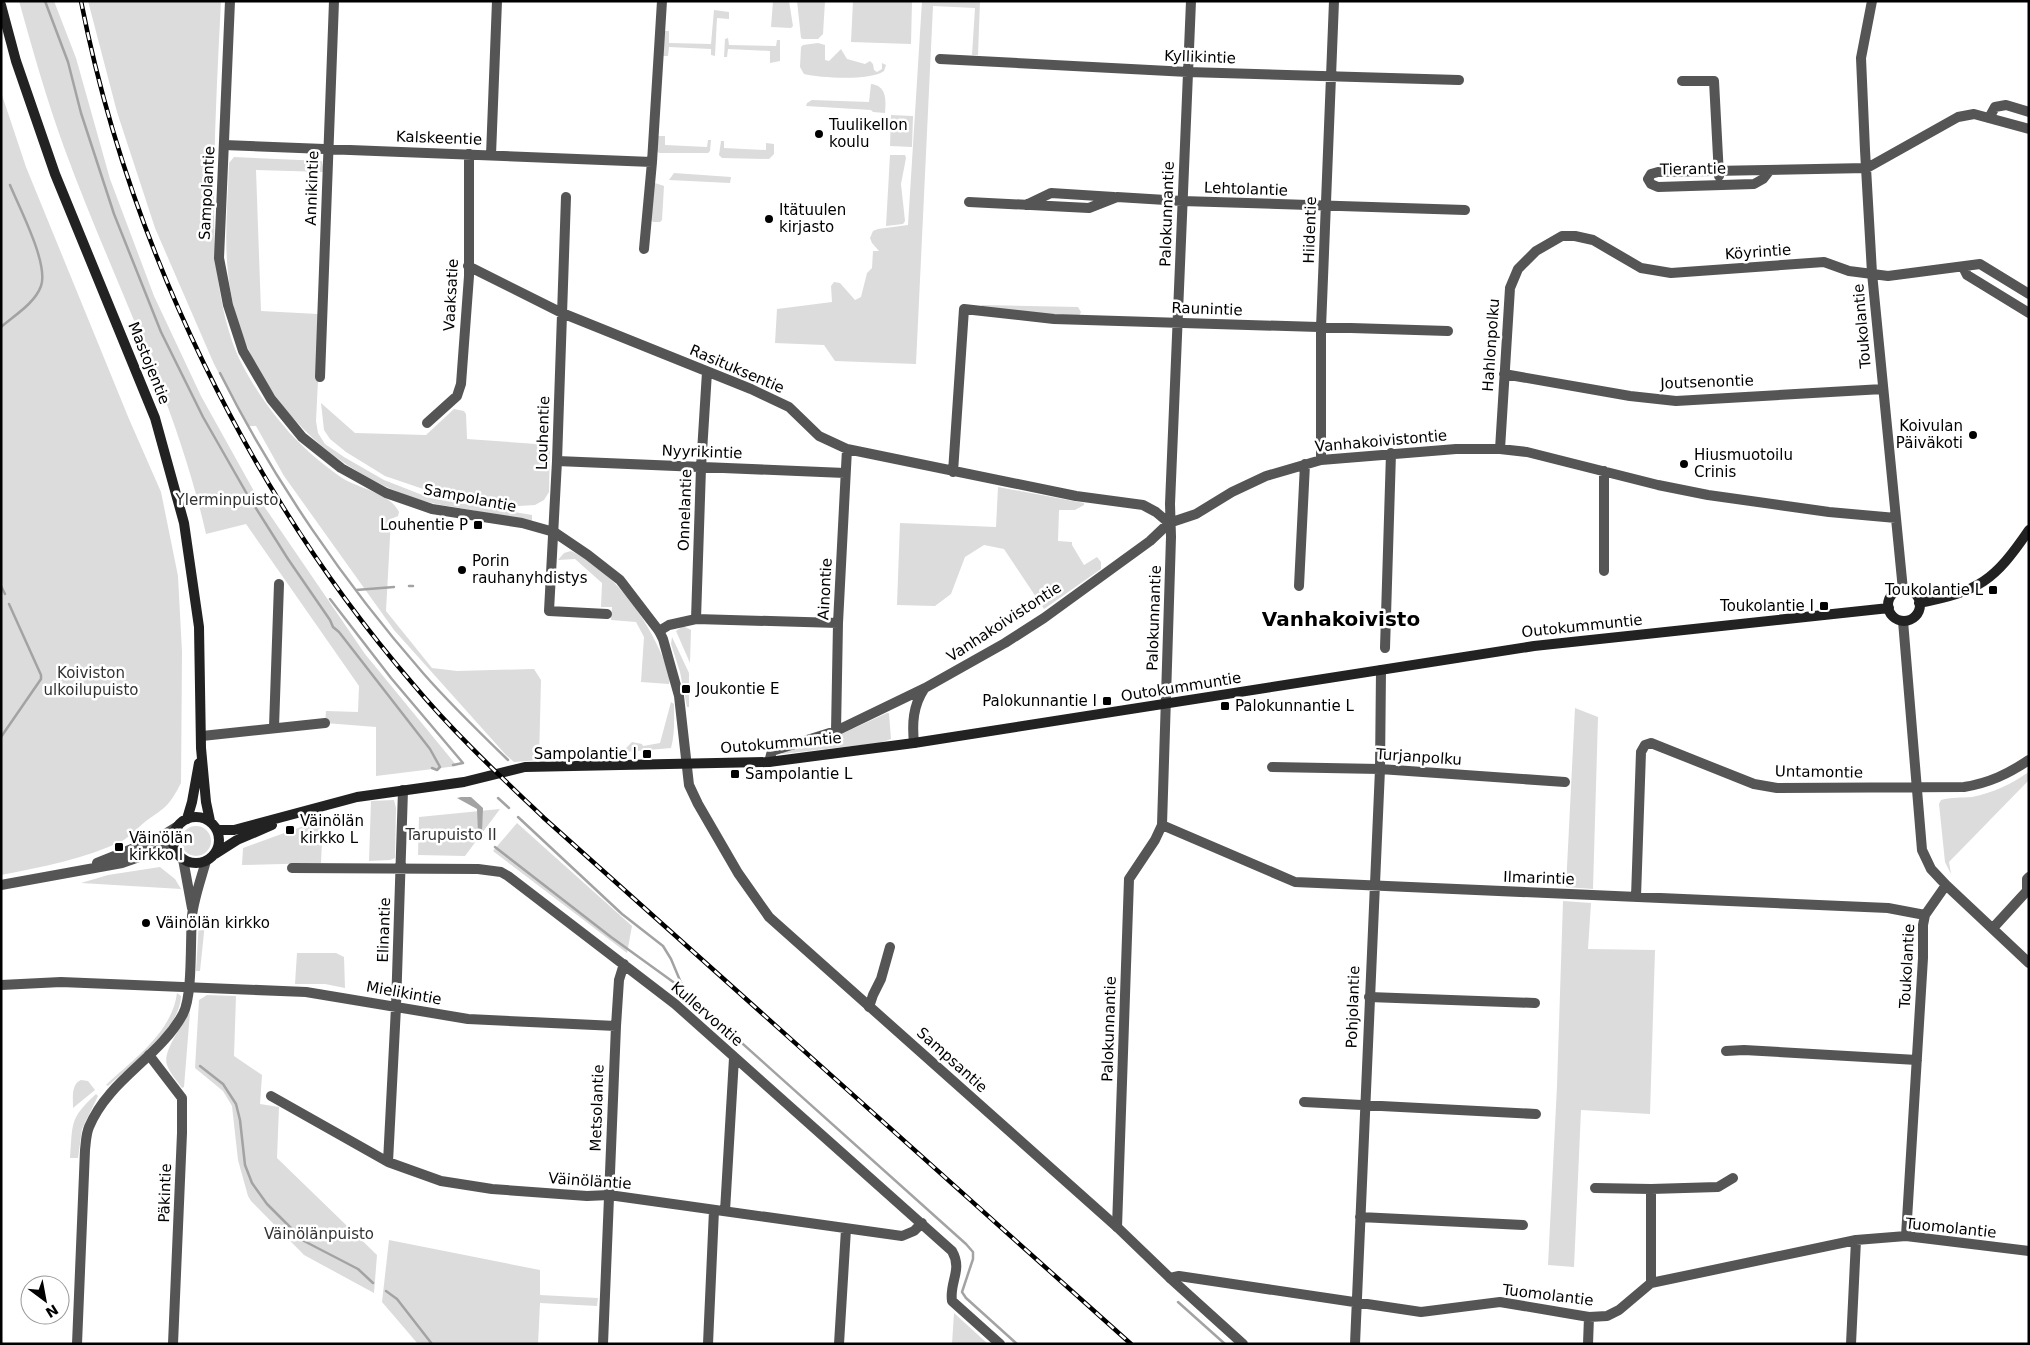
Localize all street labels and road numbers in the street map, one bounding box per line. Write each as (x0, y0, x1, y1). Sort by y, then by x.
street label: Kyllikintie (1164, 47, 1236, 67)
street label: Kalskeentie (396, 128, 482, 148)
street label: Sampolantie (196, 146, 218, 240)
street label: Annikintie (302, 150, 322, 226)
street label: Tierantie (1659, 159, 1726, 179)
street label: Palokunnantie (1156, 161, 1178, 267)
street label: Lehtolantie (1204, 179, 1288, 199)
street label: Hiidentie (1300, 196, 1320, 264)
street label: Köyrintie (1724, 241, 1792, 263)
street label: Vaaksatie (440, 258, 462, 332)
street label: Toukolantie (1849, 283, 1875, 370)
street label: Hahlonpolku (1479, 298, 1503, 392)
street label: Raunintie (1171, 299, 1243, 319)
street label: Mastojentie (124, 319, 174, 407)
street label: Rasituksentie (687, 341, 787, 397)
street label: Joutsenontie (1659, 371, 1754, 393)
street label: Louhentie (533, 396, 553, 470)
street label: Vanhakoivistontie (1314, 426, 1448, 456)
street label: Nyyrikintie (661, 442, 743, 462)
street label: Onnelantie (675, 469, 695, 551)
street label: Sampolantie (422, 480, 518, 516)
street label: Ainontie (814, 558, 836, 620)
street label: Palokunnantie (1143, 565, 1165, 671)
street label: Vanhakoivistontie (943, 578, 1065, 666)
street label: Outokummuntie (1521, 611, 1643, 641)
street label: Outokummuntie (1120, 669, 1242, 705)
street label: Outokummuntie (720, 729, 842, 757)
street label: Turjanpolku (1374, 745, 1463, 769)
street label: Untamontie (1775, 762, 1863, 782)
street label: Ilmarintie (1503, 868, 1575, 888)
street label: Elinantie (374, 897, 394, 963)
street label: Toukolantie (1896, 923, 1918, 1010)
street label: Pohjolantie (1343, 965, 1363, 1049)
street label: Palokunnantie (1098, 976, 1120, 1082)
street label: Mielikintie (365, 978, 443, 1008)
street label: Kullervontie (667, 978, 747, 1050)
street label: Sampsantie (913, 1024, 991, 1096)
street label: Metsolantie (586, 1064, 608, 1152)
street label: Päkintie (155, 1163, 175, 1223)
street label: Väinöläntie (548, 1169, 632, 1193)
street label: Tuomolantie (1904, 1214, 1997, 1242)
street label: Tuomolantie (1500, 1280, 1595, 1310)

